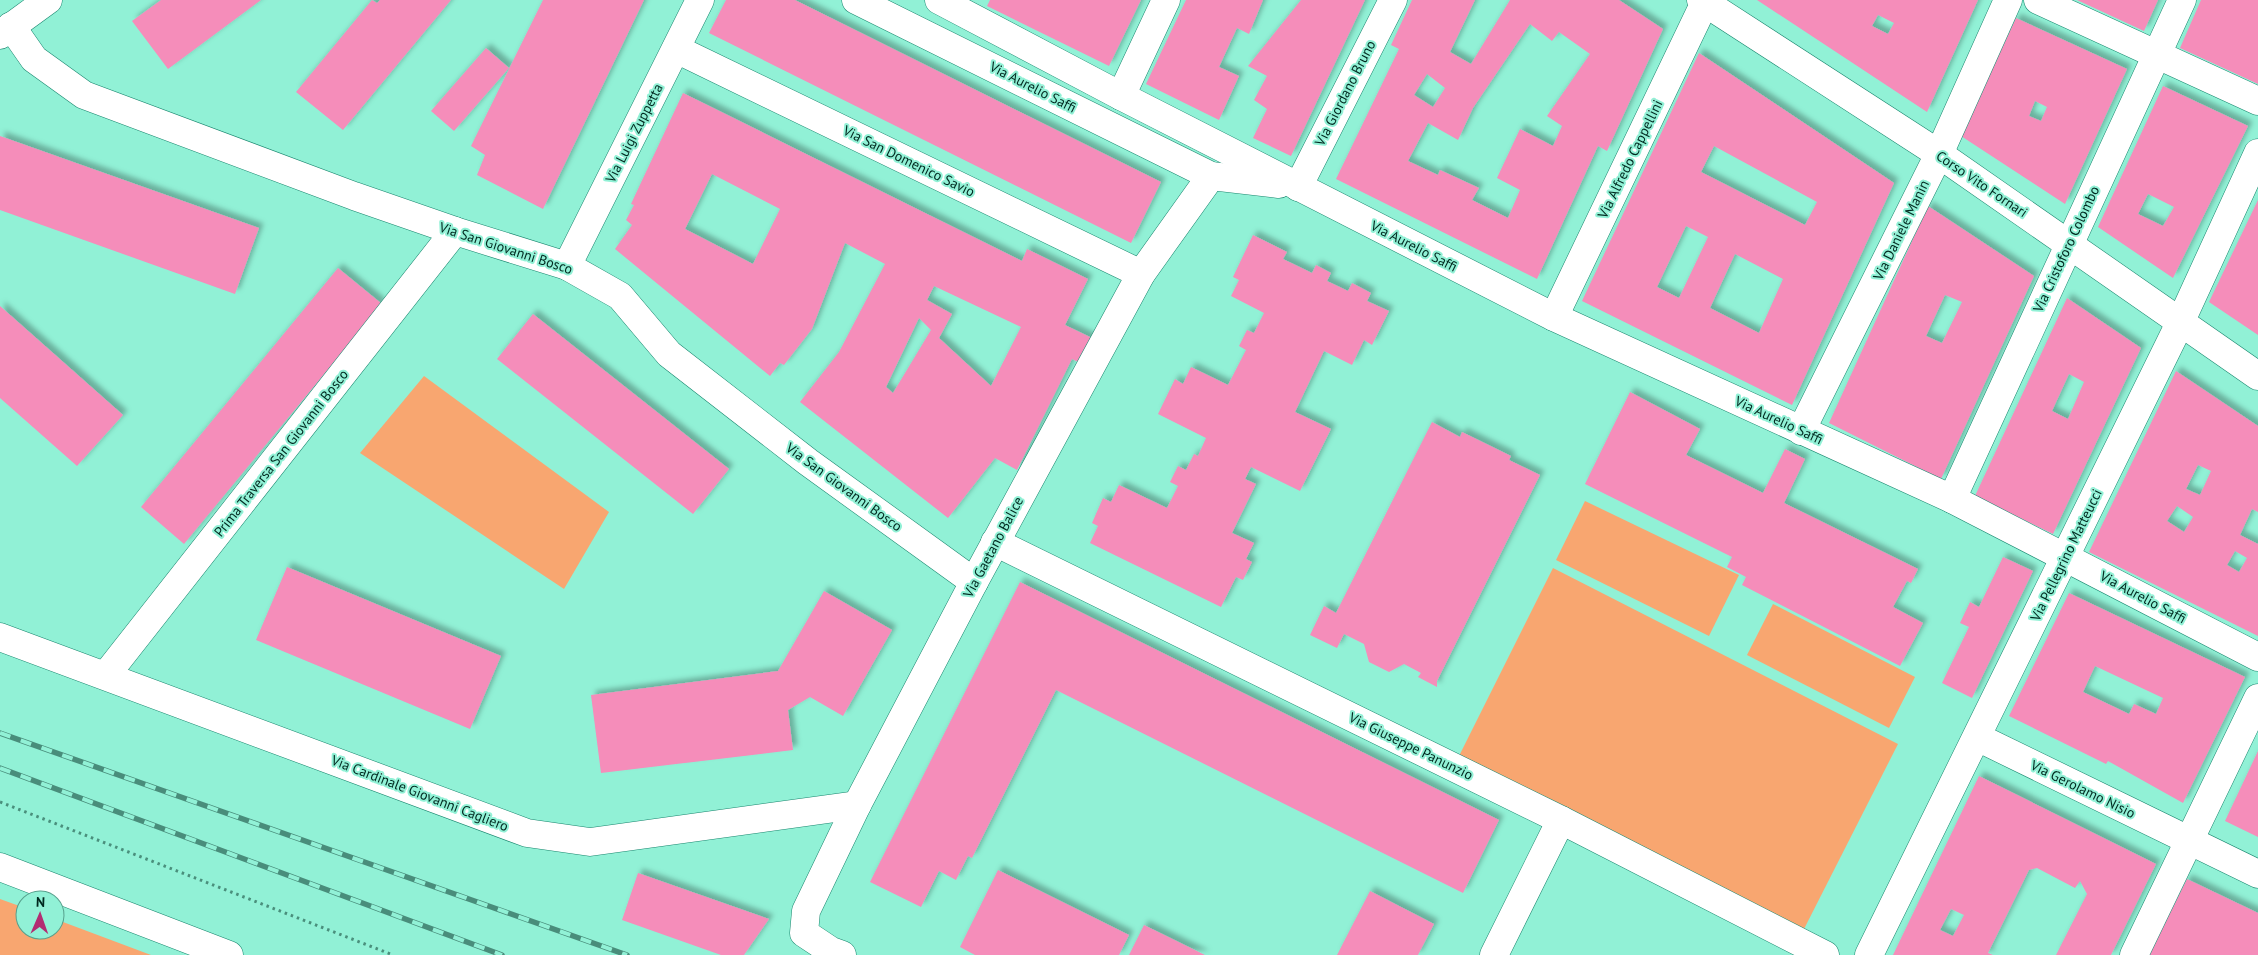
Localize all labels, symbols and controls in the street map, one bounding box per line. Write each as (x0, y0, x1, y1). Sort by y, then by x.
street label: Via Giordano Bruno (1310, 37, 1379, 150)
street label: Via Aurelio Saffi (986, 57, 1079, 117)
street label: Via Luigi Zuppetta (601, 80, 667, 186)
street label: Via Alfredo Cappellini (1593, 97, 1667, 222)
street label: Via San Domenico Savio (839, 121, 978, 201)
street label: Corso Vito Fornari (1933, 147, 2031, 221)
street label: Via Daniele Manin (1869, 177, 1933, 284)
street label: Via Cristoforo Colombo (2028, 183, 2103, 316)
street label: Via Aurelio Saffi (1367, 216, 1460, 276)
street label: Via San Giovanni Bosco (436, 218, 575, 278)
street label: Prima Traversa San Giovanni Bosco (210, 366, 352, 540)
street label: Via Aurelio Saffi (1731, 391, 1826, 448)
street label: Via San Giovanni Bosco (782, 438, 906, 535)
street label: Via Pellegrino Matteucci (2026, 486, 2106, 625)
street label: Via Gaetano Balice (958, 493, 1027, 601)
street label: Via Aurelio Saffi (2096, 566, 2189, 627)
street label: Via Giuseppe Panunzio (1345, 708, 1476, 784)
street label: Via Cardinale Giovanni Cagliero (328, 751, 511, 835)
street label: Via Gerolamo Nisio (2027, 755, 2138, 822)
north arrow (15, 890, 65, 940)
text: N (36, 893, 45, 911)

